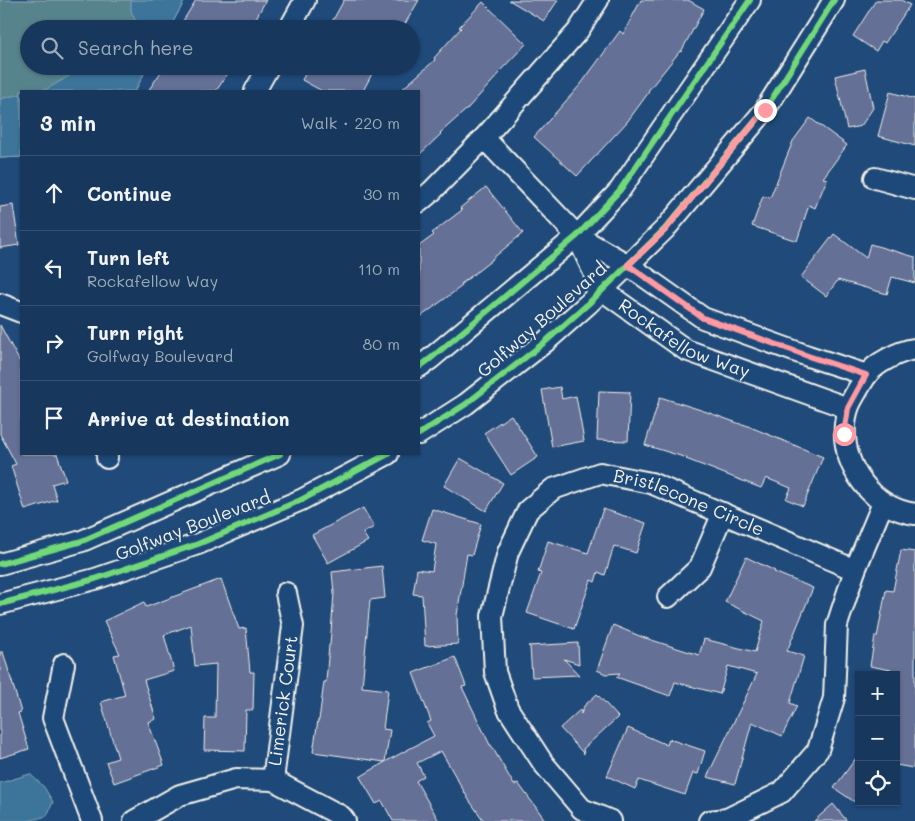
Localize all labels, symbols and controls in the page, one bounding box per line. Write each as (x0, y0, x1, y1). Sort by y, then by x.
search box (20, 20, 420, 75)
icon: search (38, 34, 66, 62)
text: Search here (78, 35, 194, 60)
route end (754, 99, 777, 122)
text: 3 min (40, 109, 96, 136)
text: Walk · 220 m (301, 112, 400, 133)
icon: ahead (40, 179, 68, 207)
text: Continue (87, 181, 172, 206)
text: 30 m (363, 183, 400, 204)
text: Turn left (87, 245, 170, 270)
icon: left (40, 254, 68, 282)
street label: Golfway Boulevard (471, 256, 611, 382)
text: 110 m (358, 258, 400, 279)
text: Rockafellow Way (87, 270, 218, 291)
street label: Rockafellow Way (614, 293, 754, 383)
text: Turn right (87, 320, 184, 345)
icon: right (40, 329, 68, 357)
text: 80 m (363, 333, 400, 354)
text: Golfway Boulevard (87, 345, 233, 366)
icon: arrive (40, 404, 68, 432)
text: Arrive at destination (87, 406, 290, 431)
route start (833, 423, 856, 446)
street label: Bristlecone Circle (611, 463, 768, 541)
street label: Golfway Boulevard (112, 484, 274, 566)
street label: Limerick Court (262, 634, 303, 767)
map controls (855, 671, 900, 806)
button: + (855, 671, 900, 716)
button: − (855, 716, 900, 761)
button: locate (855, 761, 900, 806)

